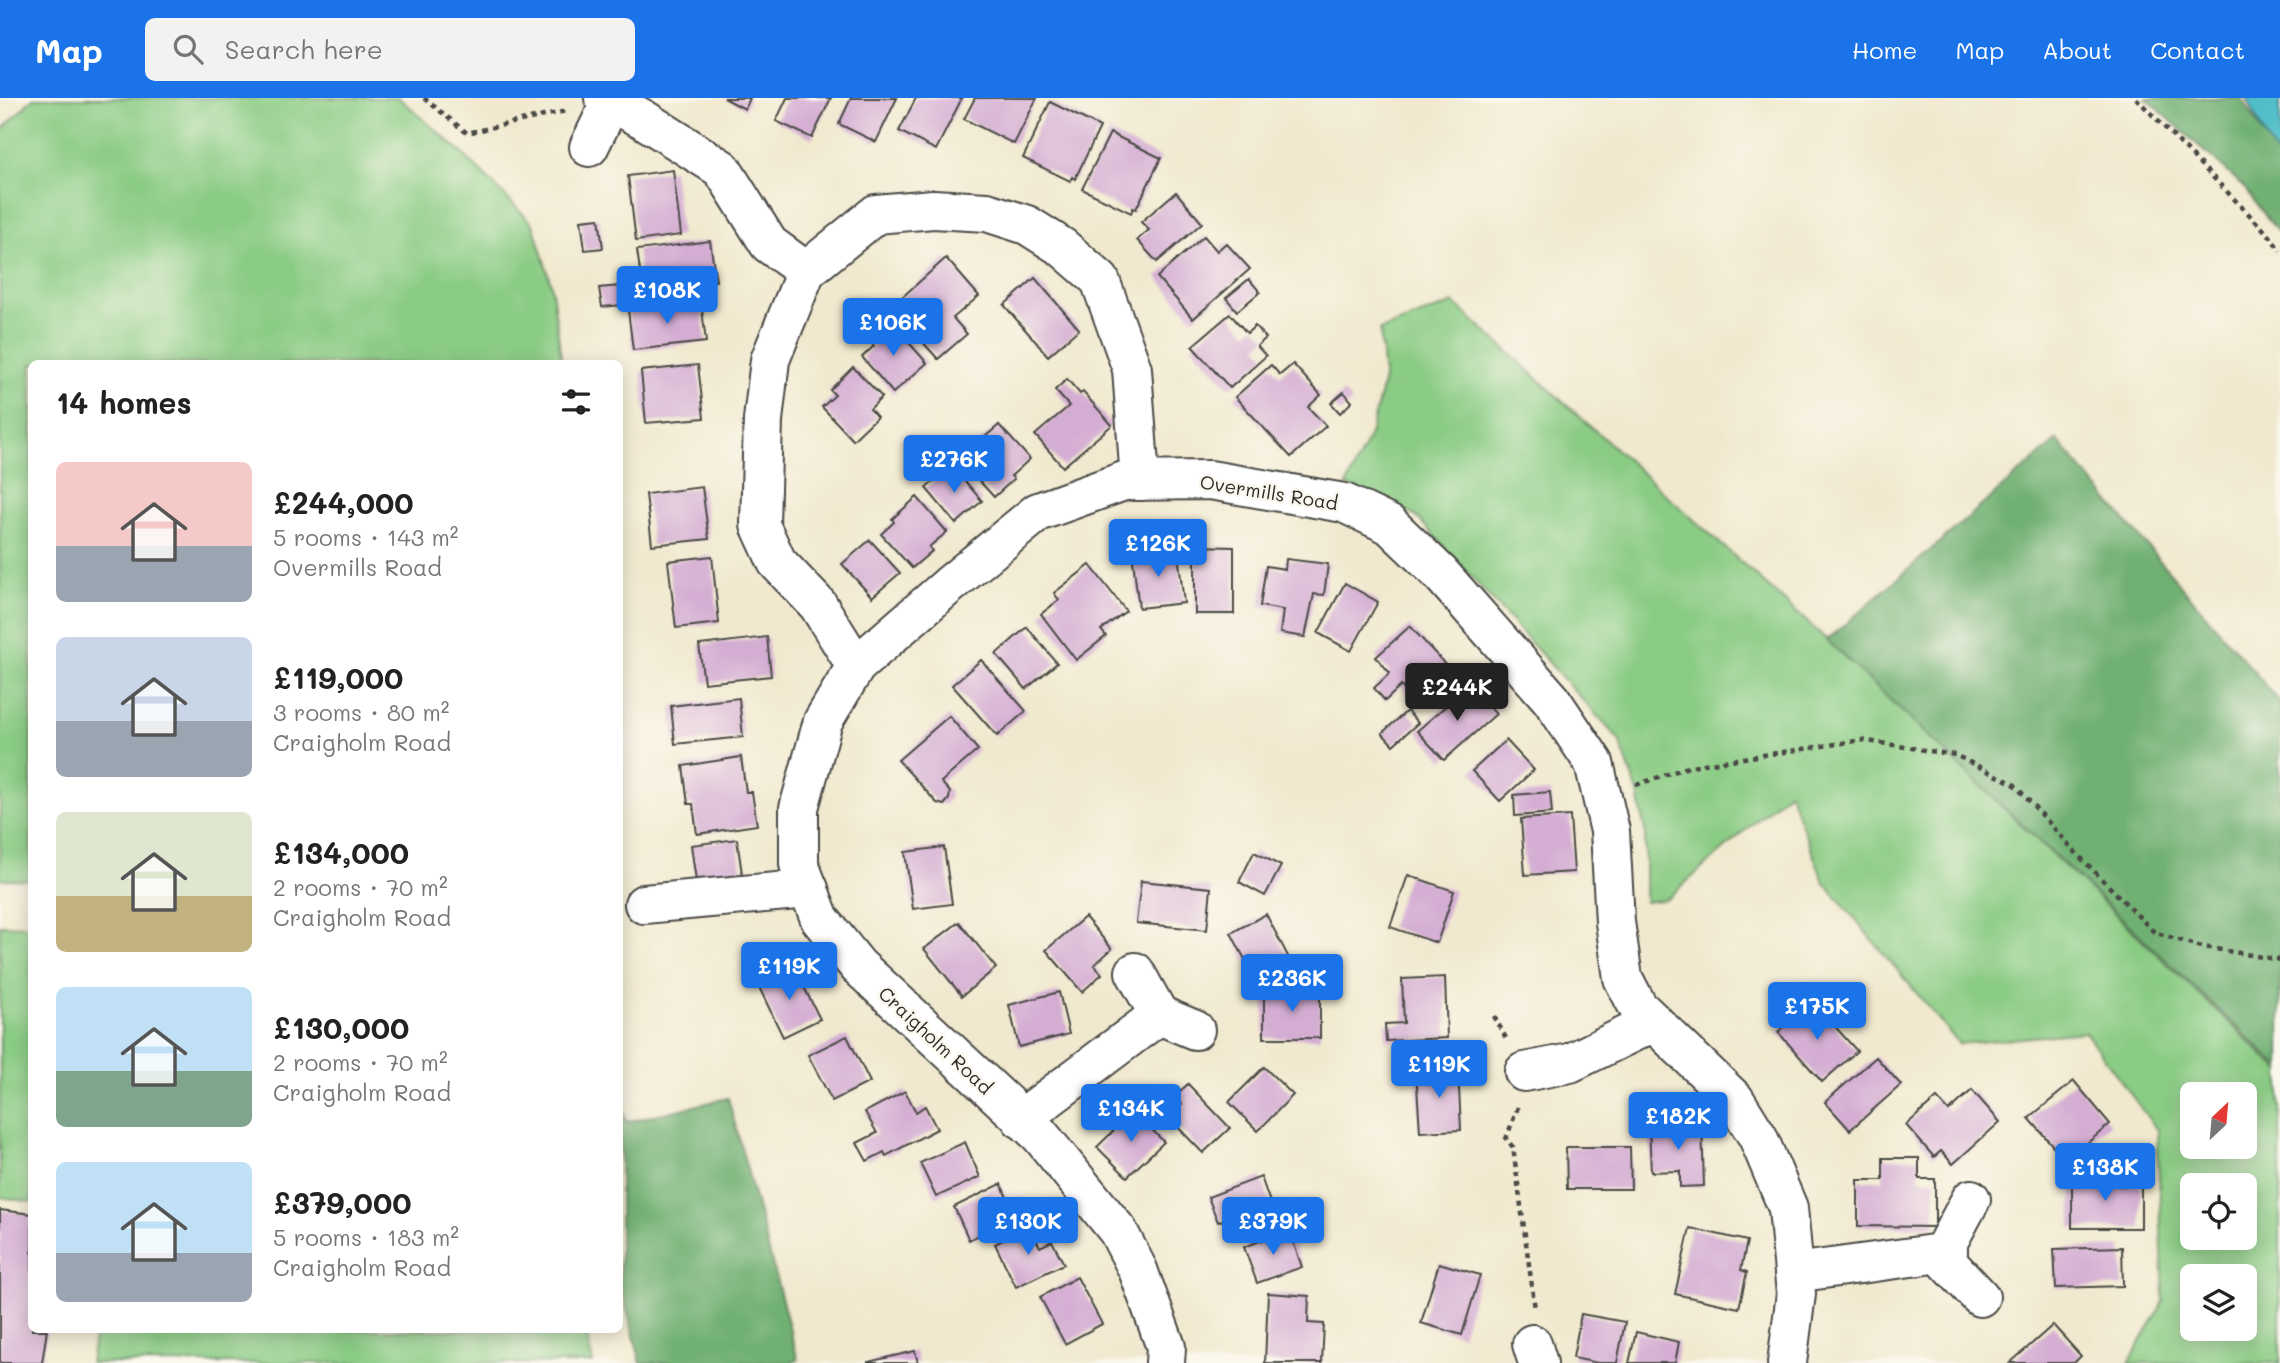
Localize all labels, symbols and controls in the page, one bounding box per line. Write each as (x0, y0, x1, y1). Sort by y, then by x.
search box (145, 18, 635, 81)
text: Map (35, 28, 103, 71)
icon: search (169, 30, 207, 68)
text: Search here (225, 32, 383, 66)
text: Home (1852, 34, 1917, 65)
text: Map (1955, 34, 2004, 65)
text: About (2042, 34, 2112, 65)
text: Contact (2150, 34, 2245, 65)
pin: £108K (618, 266, 716, 326)
text: £108K (633, 274, 701, 304)
pin: £106K (844, 299, 942, 358)
text: £106K (859, 306, 927, 336)
text: 14 homes (56, 382, 192, 422)
icon: filters (557, 383, 595, 421)
pin: £276K (905, 436, 1003, 495)
text: £276K (919, 443, 989, 473)
street label: Overmills Road (1198, 469, 1340, 515)
text: £244,000 (273, 482, 414, 522)
icon: home (112, 490, 196, 574)
pin: £126K (1109, 519, 1207, 579)
text: 5 rooms · 143 m² (273, 522, 459, 552)
text: £126K (1125, 527, 1191, 557)
text: Overmills Road (273, 552, 442, 582)
text: £119,000 (273, 657, 403, 697)
pin: £244K (1408, 664, 1506, 723)
icon: home (112, 665, 196, 749)
text: £244K (1421, 671, 1493, 701)
text: 3 rooms · 80 m² (273, 697, 449, 727)
text: Craigholm Road (273, 727, 451, 757)
text: £134,000 (273, 832, 409, 872)
icon: home (112, 840, 196, 924)
text: 2 rooms · 70 m² (273, 872, 448, 902)
text: Craigholm Road (273, 902, 451, 932)
pin: £119K (740, 942, 838, 1002)
text: £119K (757, 950, 821, 980)
pin: £236K (1243, 954, 1341, 1014)
text: £236K (1257, 962, 1327, 992)
street label: Craigholm Road (874, 981, 998, 1099)
pin: £175K (1768, 982, 1866, 1042)
text: £175K (1784, 990, 1850, 1020)
text: £130,000 (273, 1007, 409, 1047)
icon: home (112, 1015, 196, 1099)
pin: £119K (1390, 1040, 1488, 1100)
text: 2 rooms · 70 m² (273, 1047, 448, 1077)
text: £119K (1407, 1048, 1471, 1078)
text: Craigholm Road (273, 1077, 451, 1107)
north arrow (2180, 1082, 2258, 1158)
map controls (2180, 1082, 2257, 1341)
pin: £134K (1082, 1084, 1180, 1144)
text: £134K (1097, 1092, 1165, 1122)
pin: £182K (1629, 1093, 1727, 1152)
text: £182K (1645, 1100, 1711, 1130)
pin: £138K (2056, 1144, 2154, 1203)
text: £138K (2071, 1151, 2139, 1181)
button: locate (2180, 1173, 2257, 1250)
text: £379,000 (273, 1182, 411, 1222)
icon: home (112, 1190, 196, 1274)
pin: £130K (979, 1198, 1077, 1257)
pin: £379K (1224, 1198, 1322, 1257)
text: £130K (994, 1205, 1062, 1235)
text: £379K (1238, 1205, 1308, 1235)
text: 5 rooms · 183 m² (273, 1222, 459, 1252)
text: Craigholm Road (273, 1252, 451, 1282)
button: layers (2180, 1264, 2257, 1341)

